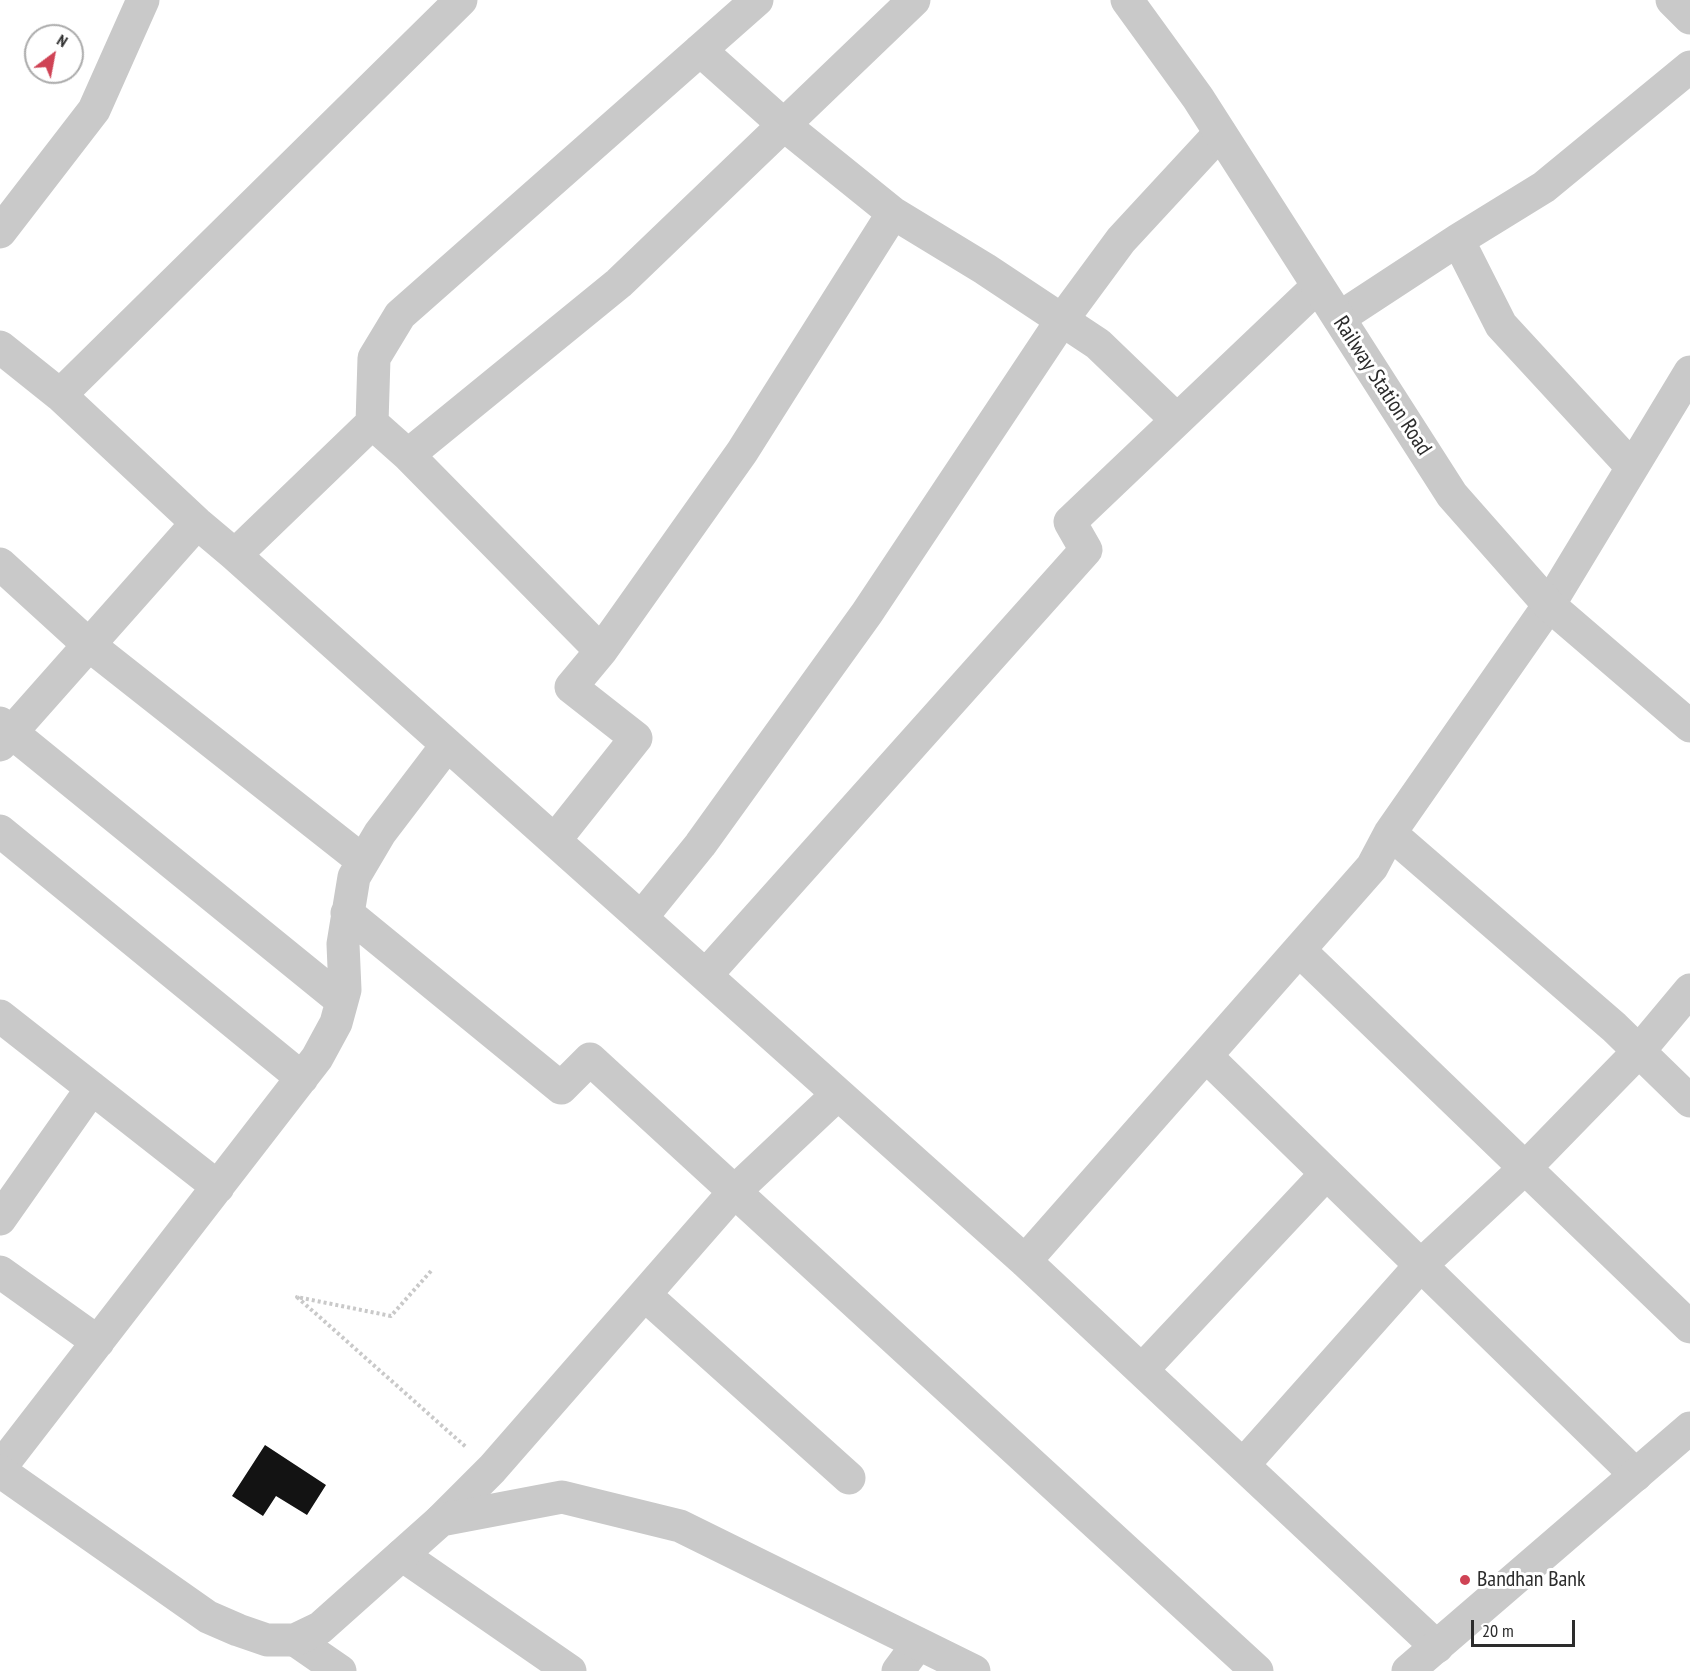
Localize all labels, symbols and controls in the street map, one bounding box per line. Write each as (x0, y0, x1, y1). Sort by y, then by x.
north arrow (24, 24, 84, 84)
text: N (54, 30, 71, 51)
street label: Railway Station Road (1327, 312, 1437, 460)
place label: Bandhan Bank (1477, 1567, 1586, 1593)
marker: Bandhan Bank (1458, 1573, 1472, 1587)
scale bar (1474, 1608, 1578, 1646)
text: 20 m (1482, 1619, 1514, 1642)

